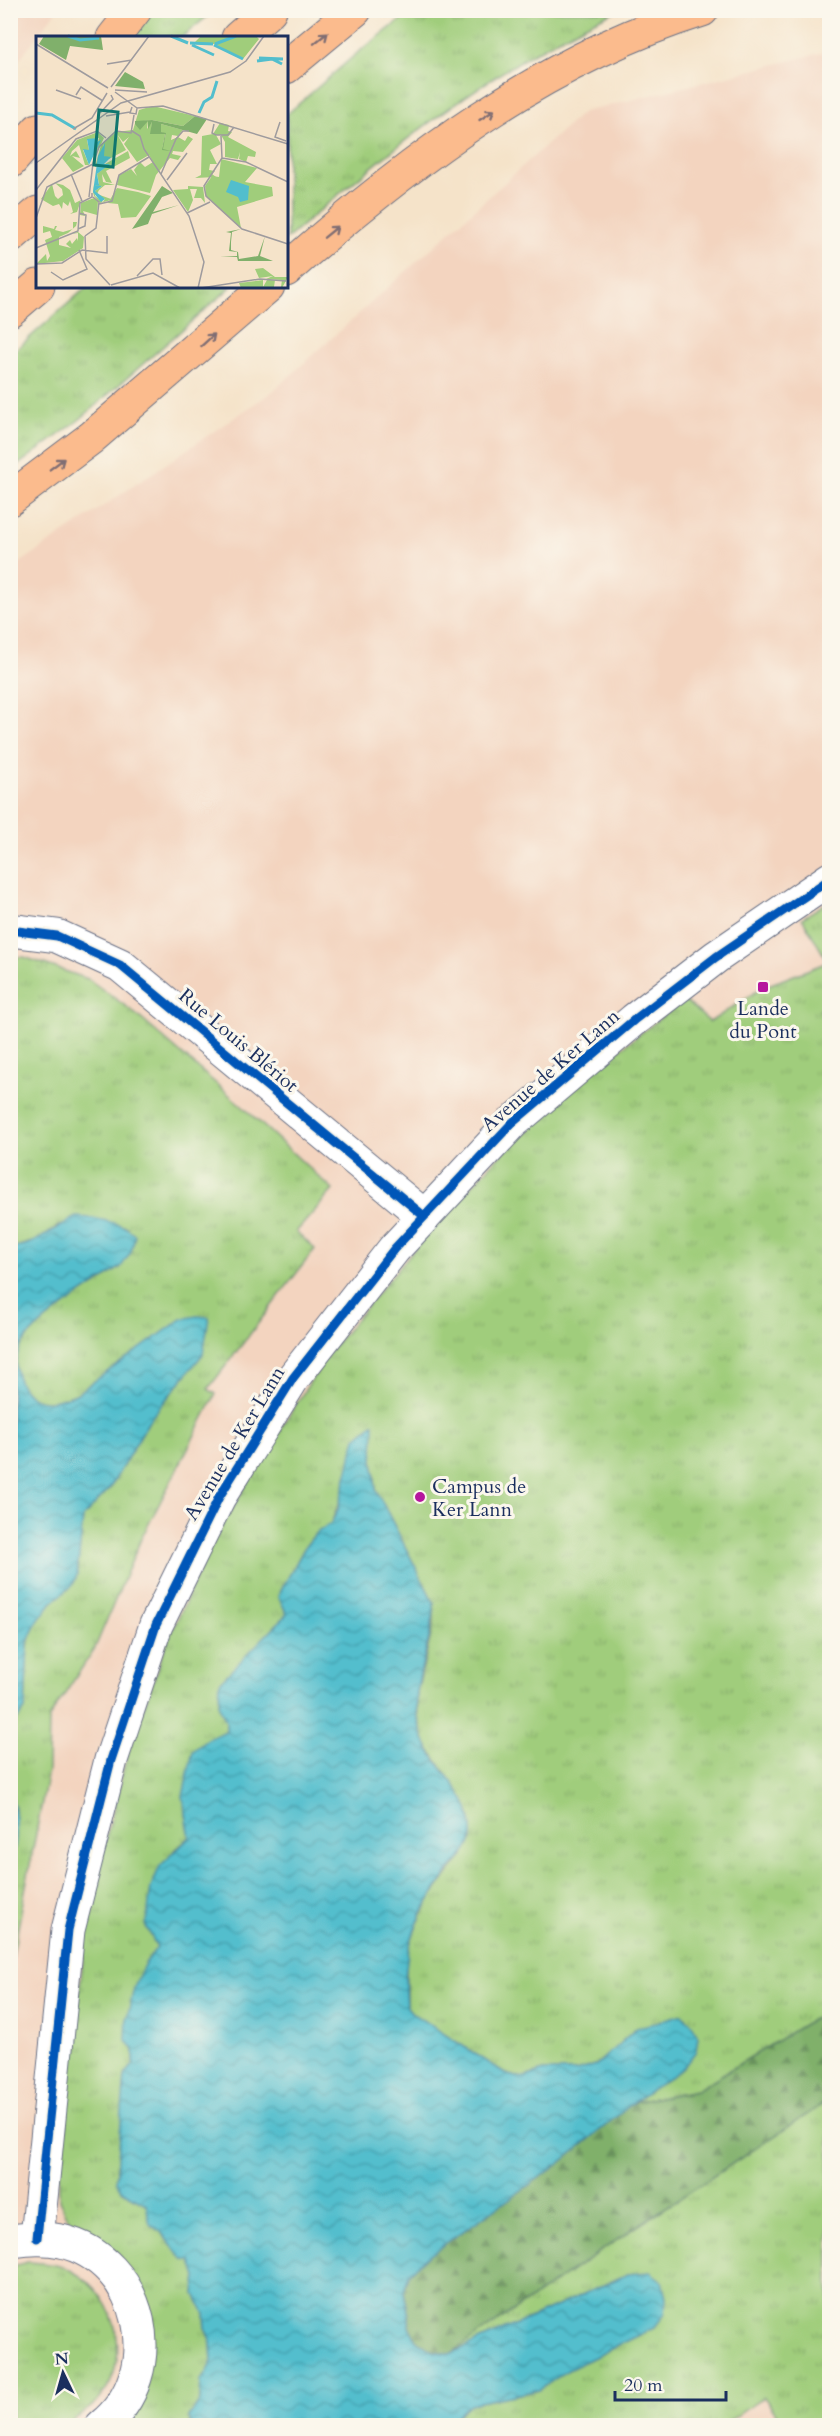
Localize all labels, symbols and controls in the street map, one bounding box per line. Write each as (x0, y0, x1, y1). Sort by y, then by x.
one-way arrow (312, 32, 328, 45)
inset map (36, 36, 288, 288)
one-way arrow (478, 108, 495, 121)
one-way arrow (323, 225, 339, 238)
one-way arrow (200, 333, 215, 347)
one-way arrow (49, 457, 65, 470)
marker: Lande du Pont (756, 980, 770, 994)
street label: Rue Louis Blériot (173, 982, 305, 1099)
place label: Lande du Pont (729, 995, 797, 1045)
street label: Avenue de Ker Lann (475, 1002, 626, 1138)
street label: Avenue de Ker Lann (178, 1361, 292, 1525)
place label: Campus de Ker Lann (432, 1473, 526, 1523)
marker: Campus de Ker Lann (413, 1490, 427, 1504)
north arrow (33, 2343, 93, 2403)
text: N (54, 2347, 70, 2371)
scale bar (615, 2364, 726, 2402)
text: 20 m (624, 2373, 663, 2398)

